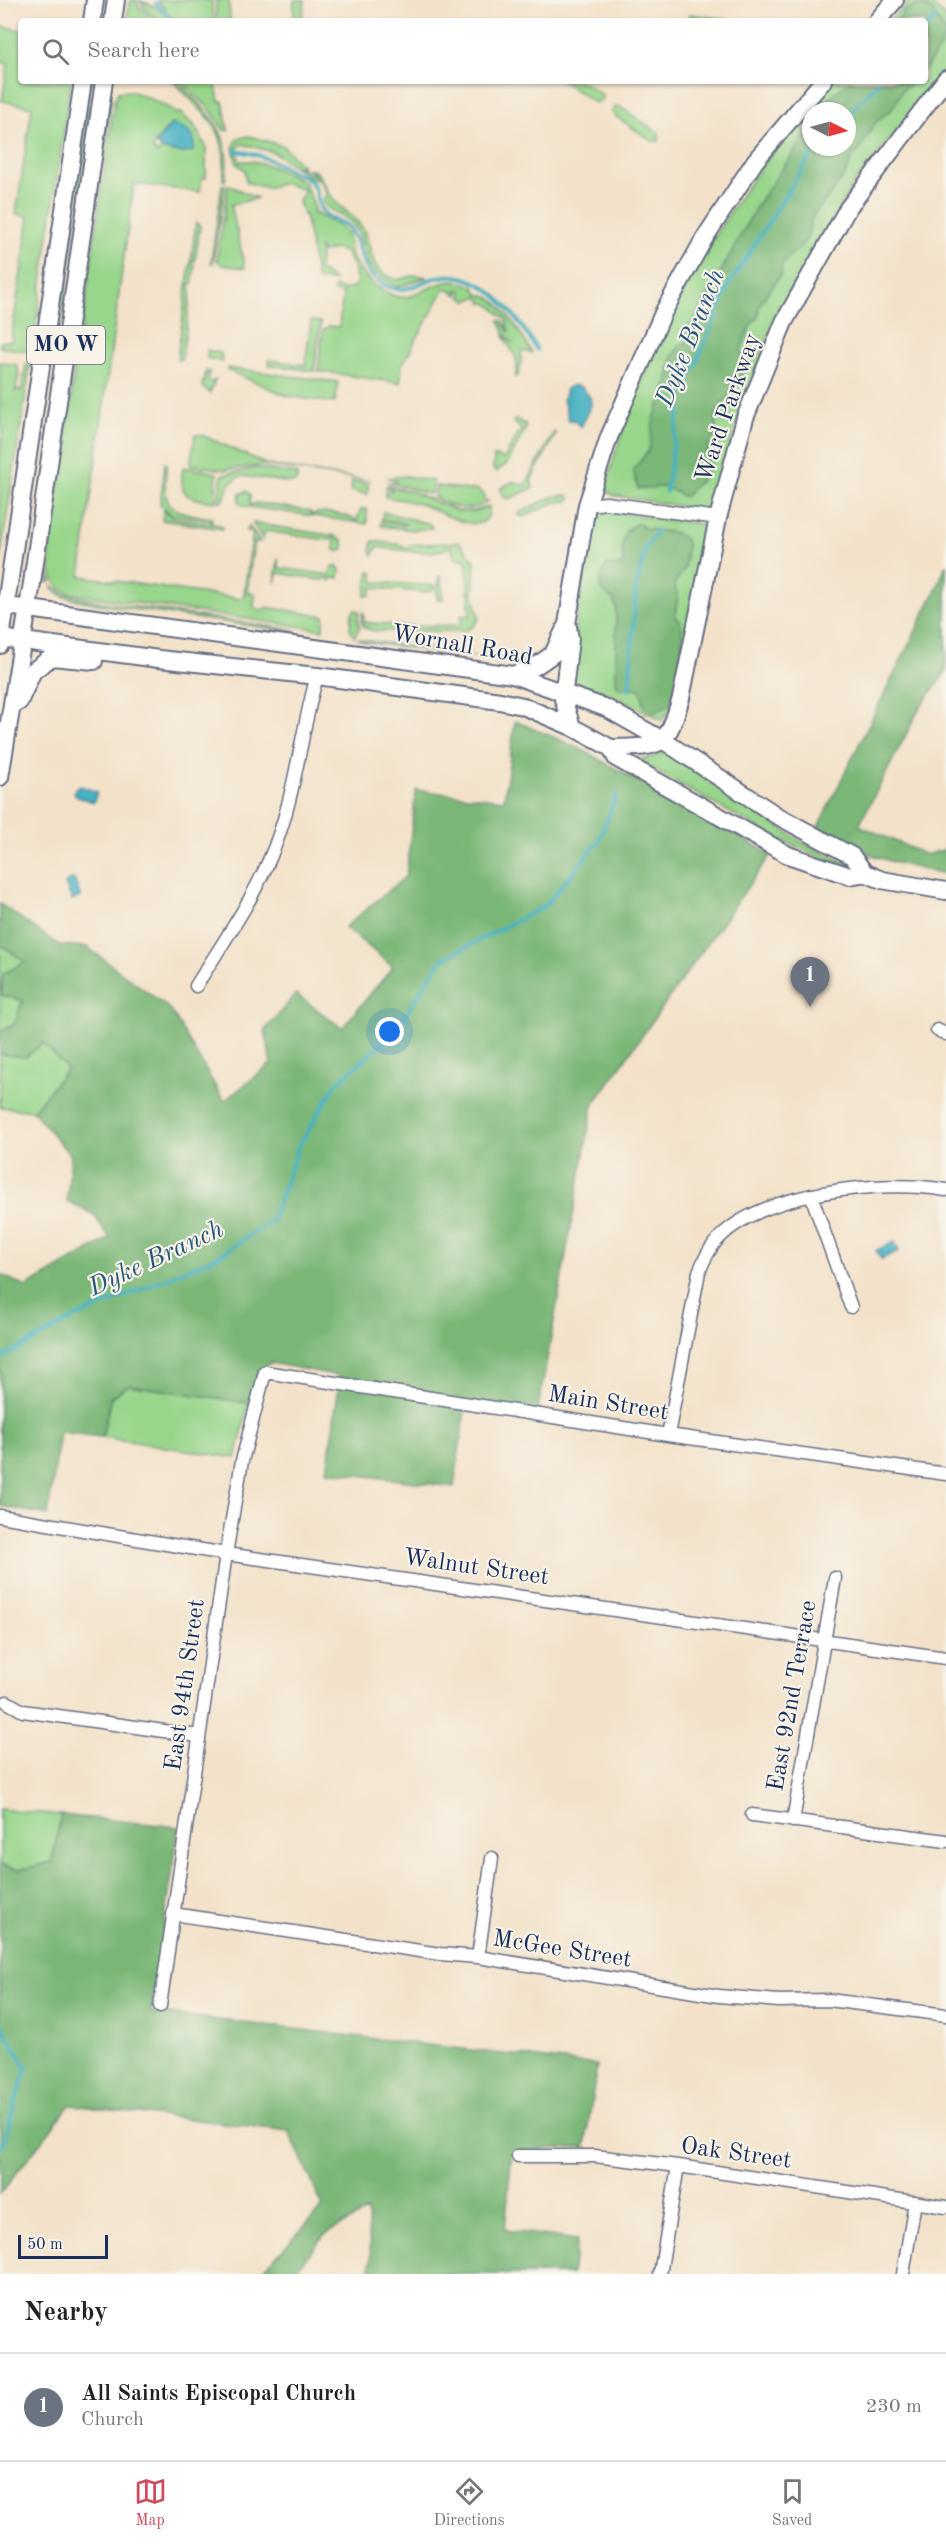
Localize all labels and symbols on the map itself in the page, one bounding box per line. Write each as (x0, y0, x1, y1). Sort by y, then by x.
north arrow (802, 102, 856, 156)
water label: Dyke Branch (651, 266, 730, 411)
road number: MO W (27, 326, 105, 364)
street label: Ward Parkway (692, 330, 766, 486)
street label: Wornall Road (389, 622, 535, 670)
pin: 1 (790, 958, 830, 1007)
your location (375, 1017, 404, 1046)
water label: Dyke Branch (84, 1216, 228, 1302)
street label: Main Street (546, 1383, 670, 1425)
street label: Walnut Street (402, 1546, 550, 1590)
street label: East 94th Street (162, 1597, 210, 1773)
street label: East 92nd Terrace (764, 1599, 822, 1793)
street label: McGee Street (491, 1927, 633, 1973)
street label: Oak Street (679, 2134, 793, 2174)
scale bar (18, 2232, 108, 2260)

